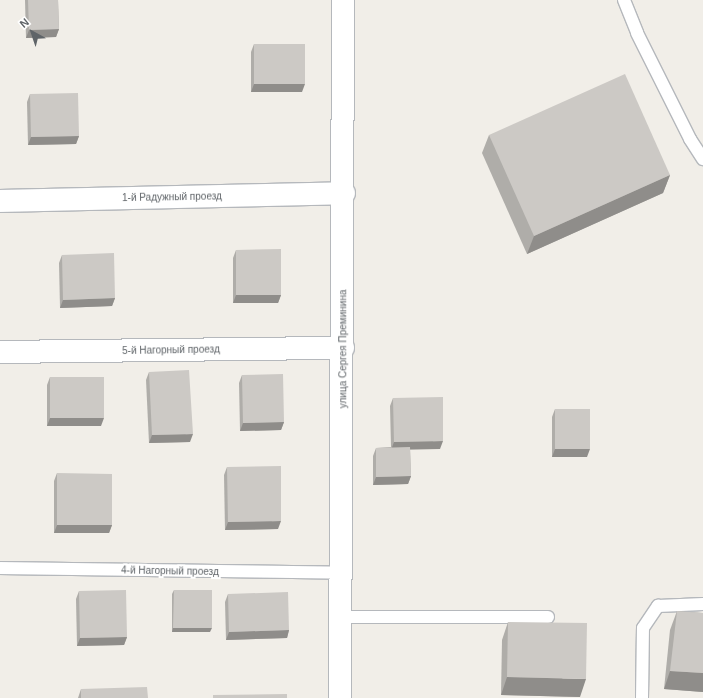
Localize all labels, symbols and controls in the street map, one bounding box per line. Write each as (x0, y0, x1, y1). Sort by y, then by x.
north arrow (12, 12, 52, 52)
text: N (17, 16, 31, 30)
street label: 1-й Радужный проезд (122, 190, 222, 204)
street label: улица Сергея Преминина (337, 290, 349, 408)
street label: 5-й Нагорный проезд (122, 343, 220, 357)
street label: 4-й Нагорный проезд (121, 564, 219, 578)

